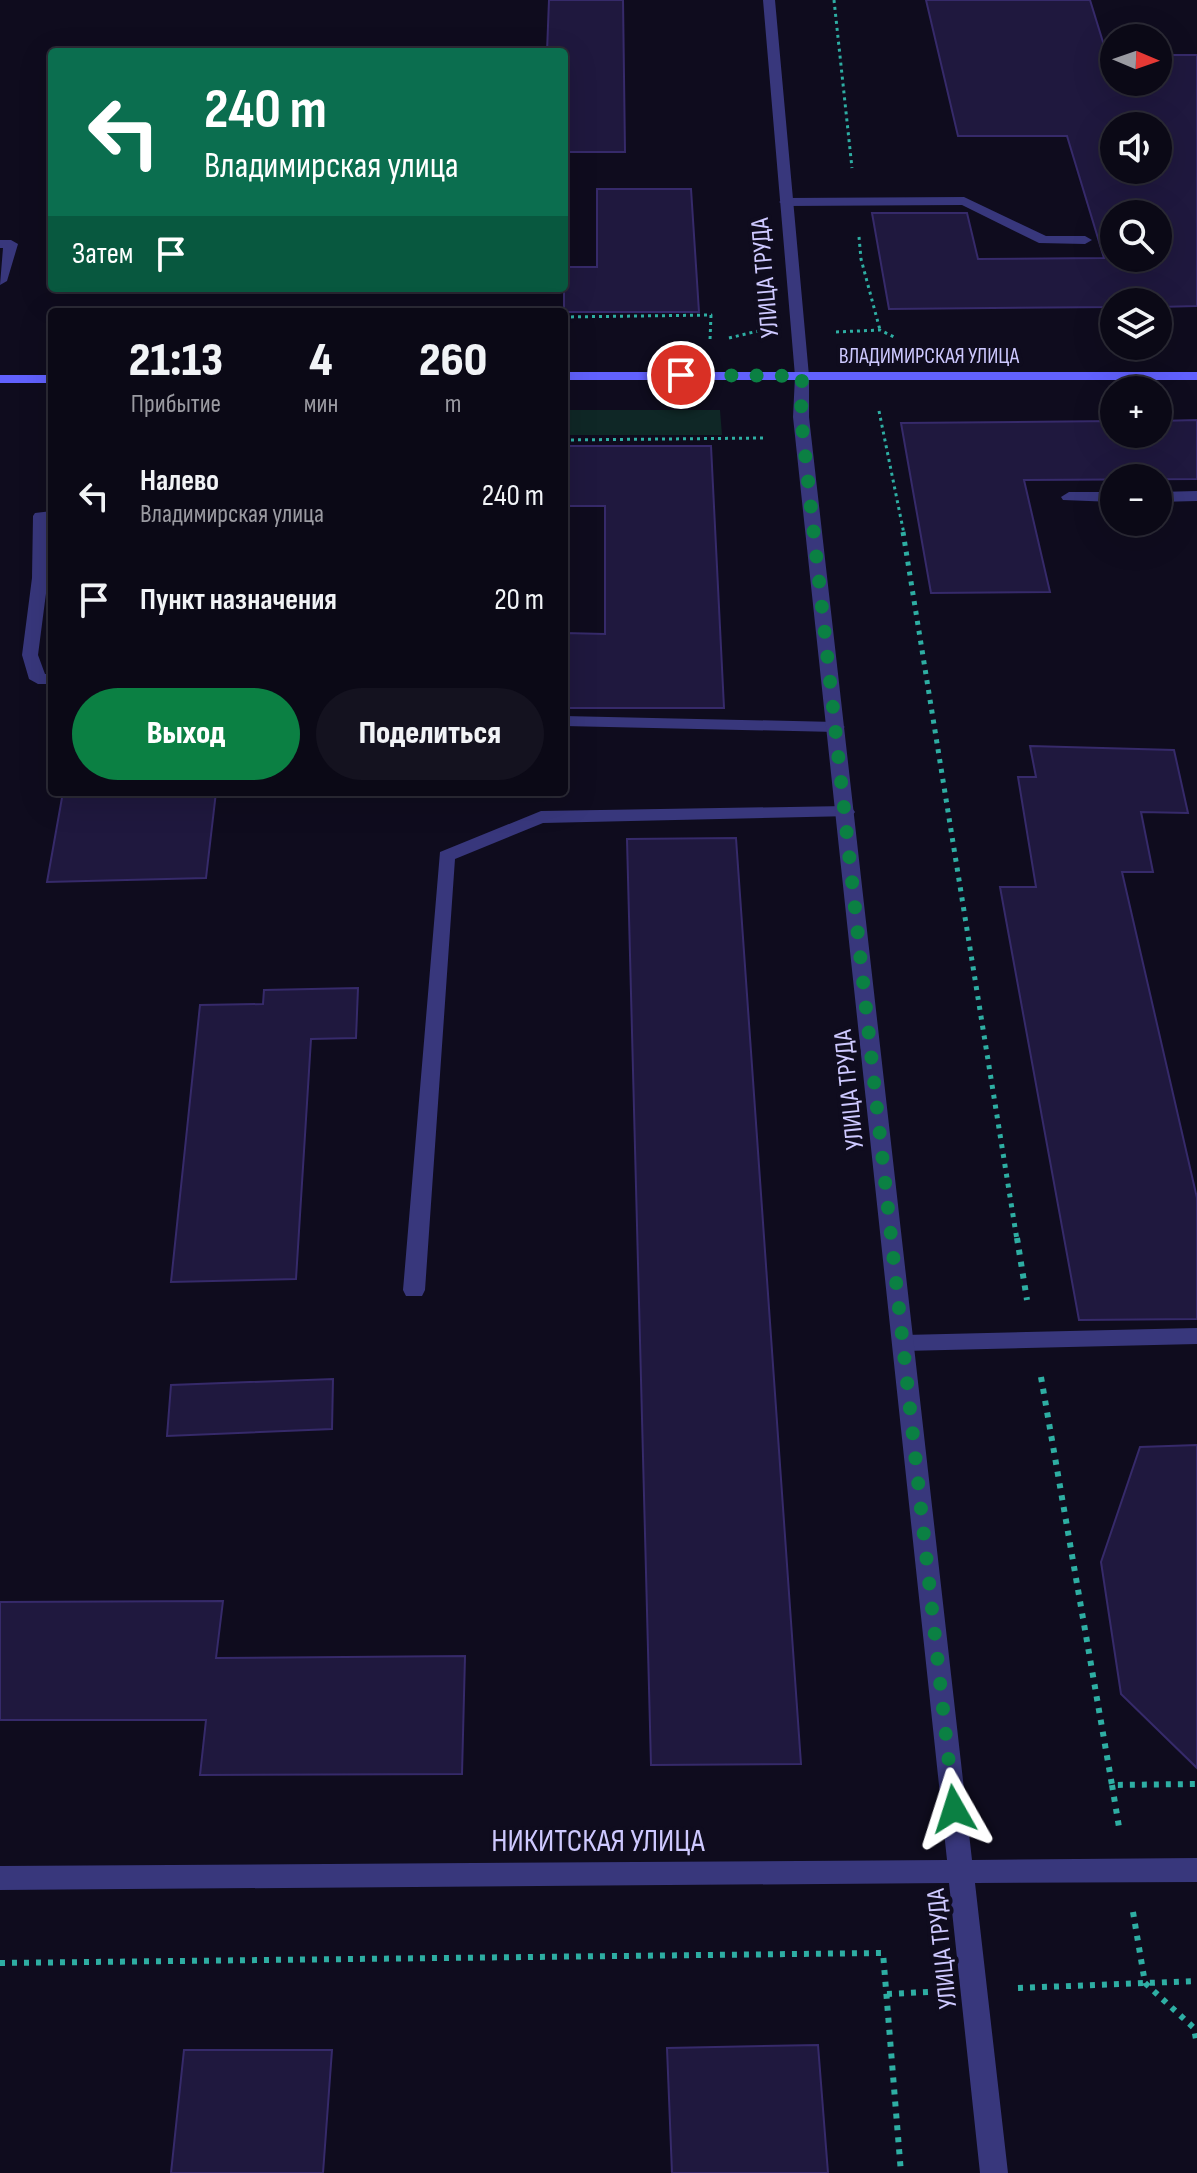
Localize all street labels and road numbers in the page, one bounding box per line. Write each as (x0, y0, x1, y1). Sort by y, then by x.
street label: УЛИЦА ТРУДА (745, 216, 786, 339)
street label: ВЛАДИМИРСКАЯ УЛИЦА (839, 343, 1020, 370)
street label: УЛИЦА ТРУДА (828, 1027, 871, 1151)
street label: НИКИТСКАЯ УЛИЦА (491, 1822, 705, 1861)
street label: УЛИЦА ТРУДА (921, 1886, 964, 2010)

